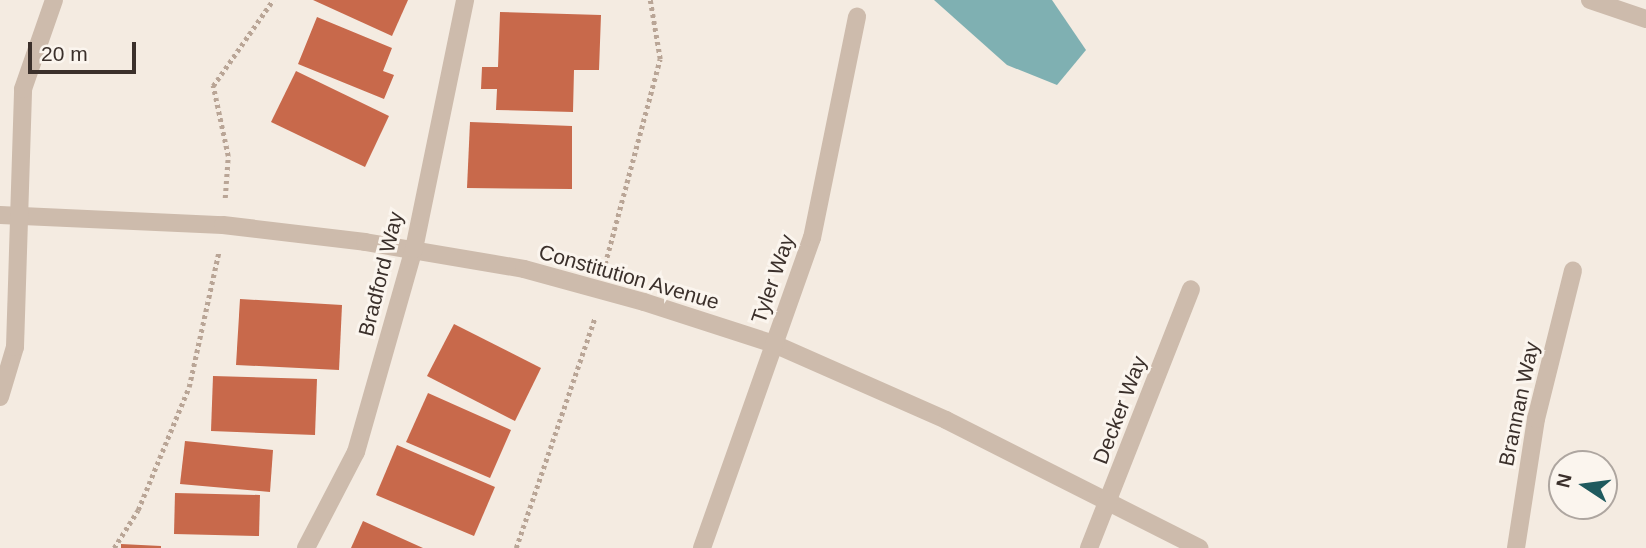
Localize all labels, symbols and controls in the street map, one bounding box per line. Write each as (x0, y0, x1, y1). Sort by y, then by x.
scale bar (32, 28, 140, 72)
text: 20 m (41, 42, 88, 65)
street label: Bradford Way (353, 209, 409, 339)
street label: Tyler Way (746, 231, 800, 327)
street label: Constitution Avenue (535, 239, 723, 315)
street label: Brannan Way (1494, 340, 1544, 468)
street label: Decker Way (1088, 352, 1152, 468)
north arrow (1548, 450, 1618, 520)
text: N (1552, 472, 1576, 490)

